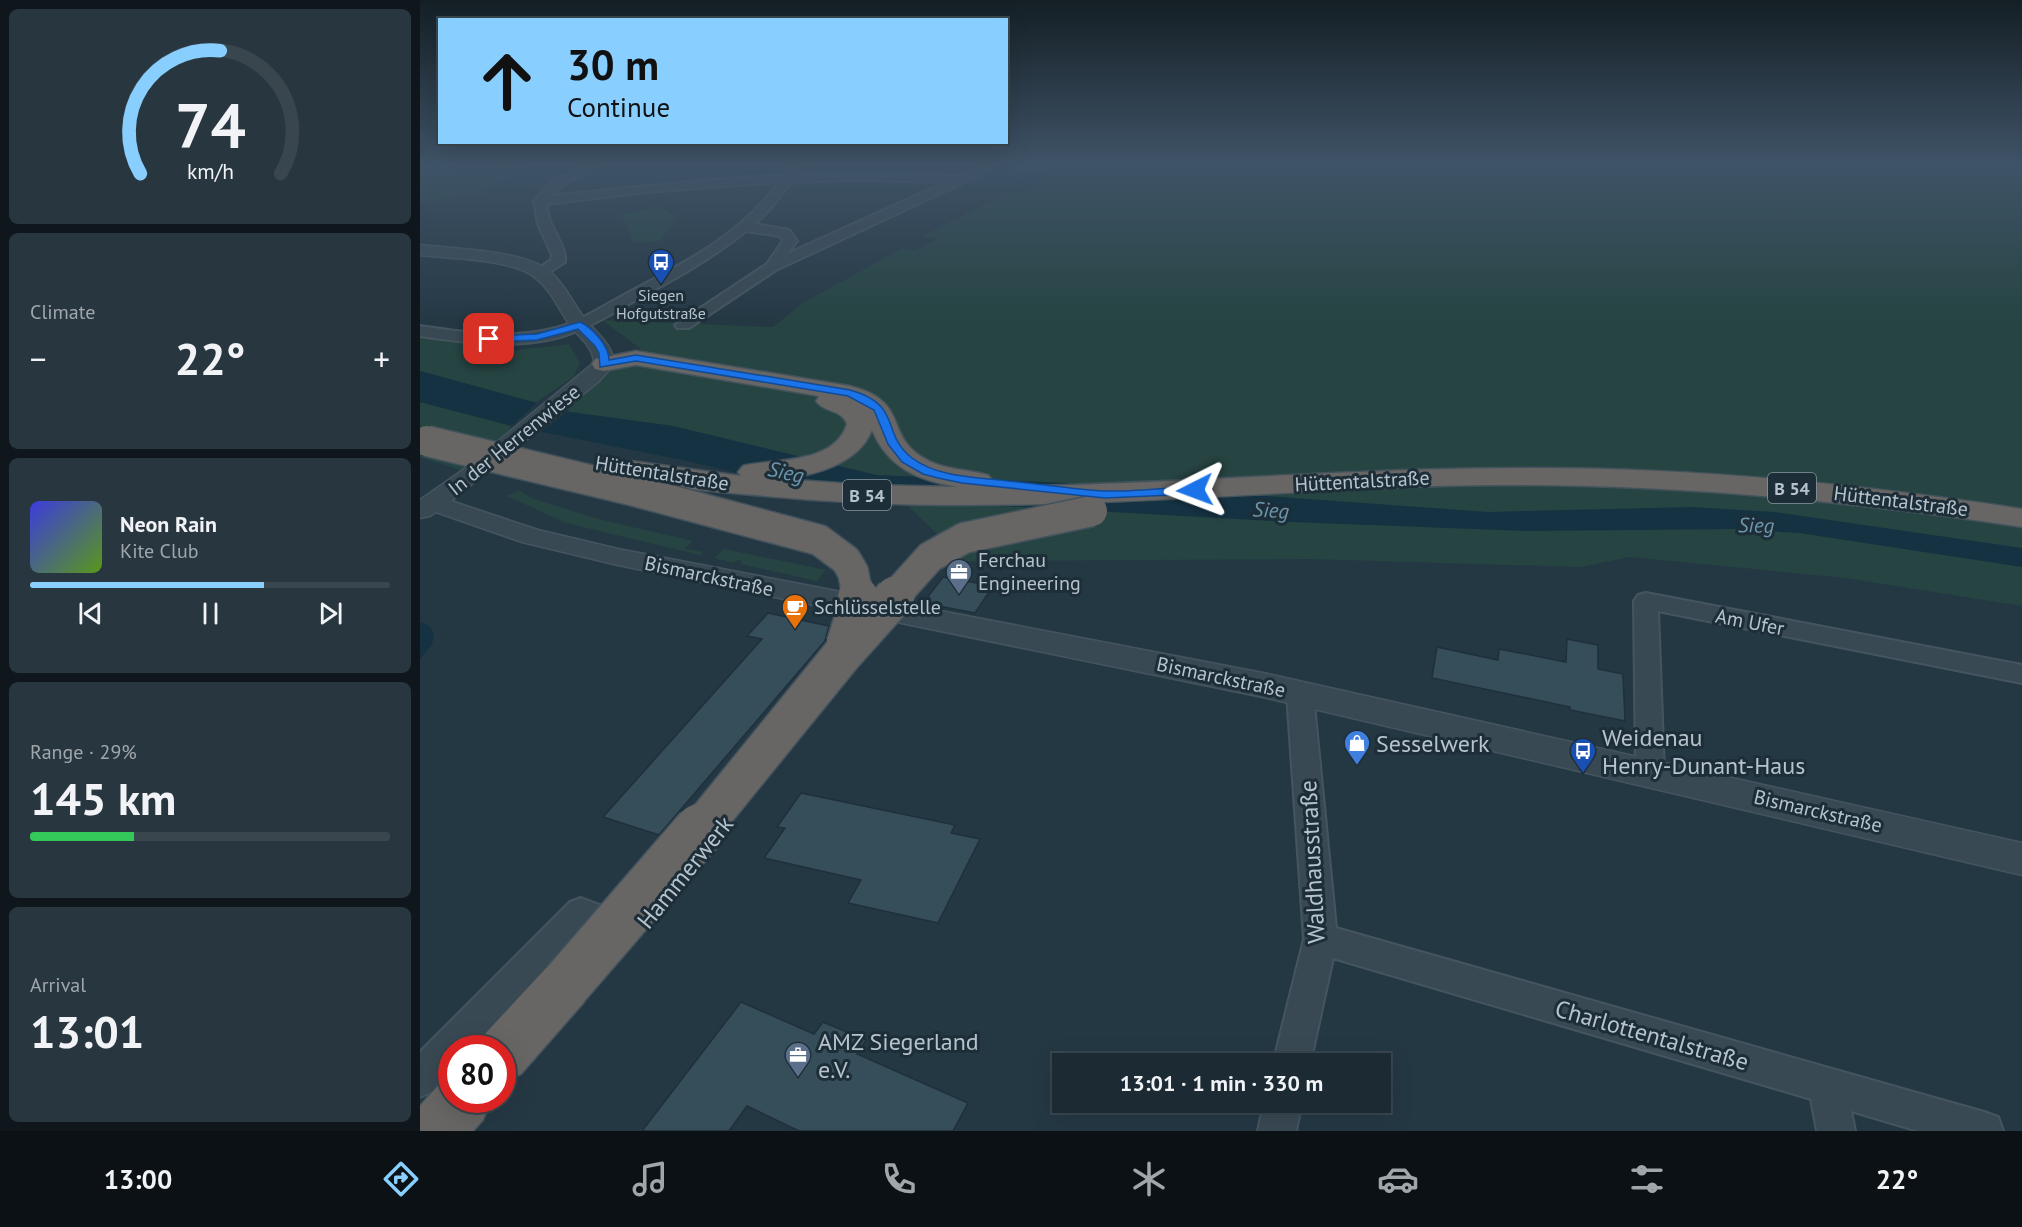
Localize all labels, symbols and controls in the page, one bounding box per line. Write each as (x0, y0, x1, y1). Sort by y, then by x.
text: 30 m (567, 37, 659, 92)
icon: ahead (468, 42, 546, 120)
text: 74 (175, 84, 245, 165)
text: Continue (567, 90, 670, 124)
text: km/h (186, 157, 233, 185)
bus stop icon: Siegen Hofgutstraße (646, 247, 676, 285)
place label: Siegen Hofgutstraße (616, 285, 706, 323)
text: Climate (30, 299, 96, 325)
pin (463, 313, 514, 364)
icon: arrive (472, 322, 505, 355)
text: 22° (175, 329, 245, 387)
text: − (30, 337, 47, 380)
text: + (373, 337, 390, 380)
street label: In der Herrenwiese (443, 379, 585, 501)
street label: Hüttentalstraße (593, 450, 731, 496)
water label: Sieg (765, 455, 807, 489)
position arrow (1163, 458, 1227, 522)
street label: Hüttentalstraße (1294, 464, 1430, 498)
road number: B 54 (1768, 473, 1816, 503)
road number: B 54 (843, 480, 891, 510)
street label: Hüttentalstraße (1832, 480, 1970, 522)
water label: Sieg (1252, 495, 1290, 525)
text: Neon Rain (120, 510, 217, 538)
water label: Sieg (1738, 511, 1775, 539)
text: Kite Club (120, 538, 198, 564)
place label: Ferchau Engineering (978, 547, 1081, 596)
street label: Bismarckstraße (642, 550, 776, 602)
office icon: Ferchau Engineering (944, 557, 974, 595)
cafe icon: Schlüsselstelle (780, 592, 810, 630)
place label: Schlüsselstelle (814, 594, 941, 620)
icon: previous (74, 597, 107, 630)
icon: pause (194, 597, 227, 630)
icon: next (314, 597, 347, 630)
street label: Am Ufer (1713, 603, 1787, 641)
street label: Bismarckstraße (1154, 651, 1288, 703)
place label: Weidenau Henry-Dunant-Haus (1602, 722, 1805, 781)
shop icon: Sesselwerk (1342, 728, 1372, 766)
place label: Sesselwerk (1376, 728, 1490, 759)
bus stop icon: Weidenau Henry-Dunant-Haus (1568, 736, 1598, 774)
text: Range · 29% (30, 739, 137, 765)
text: 145 km (30, 769, 176, 827)
street label: Waldhausstraße (1292, 780, 1332, 944)
street label: Bismarckstraße (1751, 784, 1885, 838)
street label: Hammerwerk (630, 809, 740, 935)
text: Arrival (30, 972, 86, 998)
street label: Charlottentalstraße (1552, 993, 1752, 1077)
text: 13:01 (30, 1002, 144, 1060)
place label: AMZ Siegerland e.V. (818, 1026, 979, 1085)
speed limit sign: 80 (438, 1035, 516, 1113)
office icon: AMZ Siegerland e.V. (783, 1040, 813, 1078)
text: 13:01 · 1 min · 330 m (1120, 1069, 1323, 1097)
icon: directions (380, 1158, 422, 1200)
icon: music (629, 1158, 671, 1200)
icon: phone (878, 1158, 920, 1200)
icon: climate (1128, 1158, 1170, 1200)
icon: car (1377, 1158, 1419, 1200)
icon: filters (1626, 1158, 1668, 1200)
text: 13:00 (104, 1162, 172, 1196)
text: 22° (1876, 1162, 1918, 1196)

